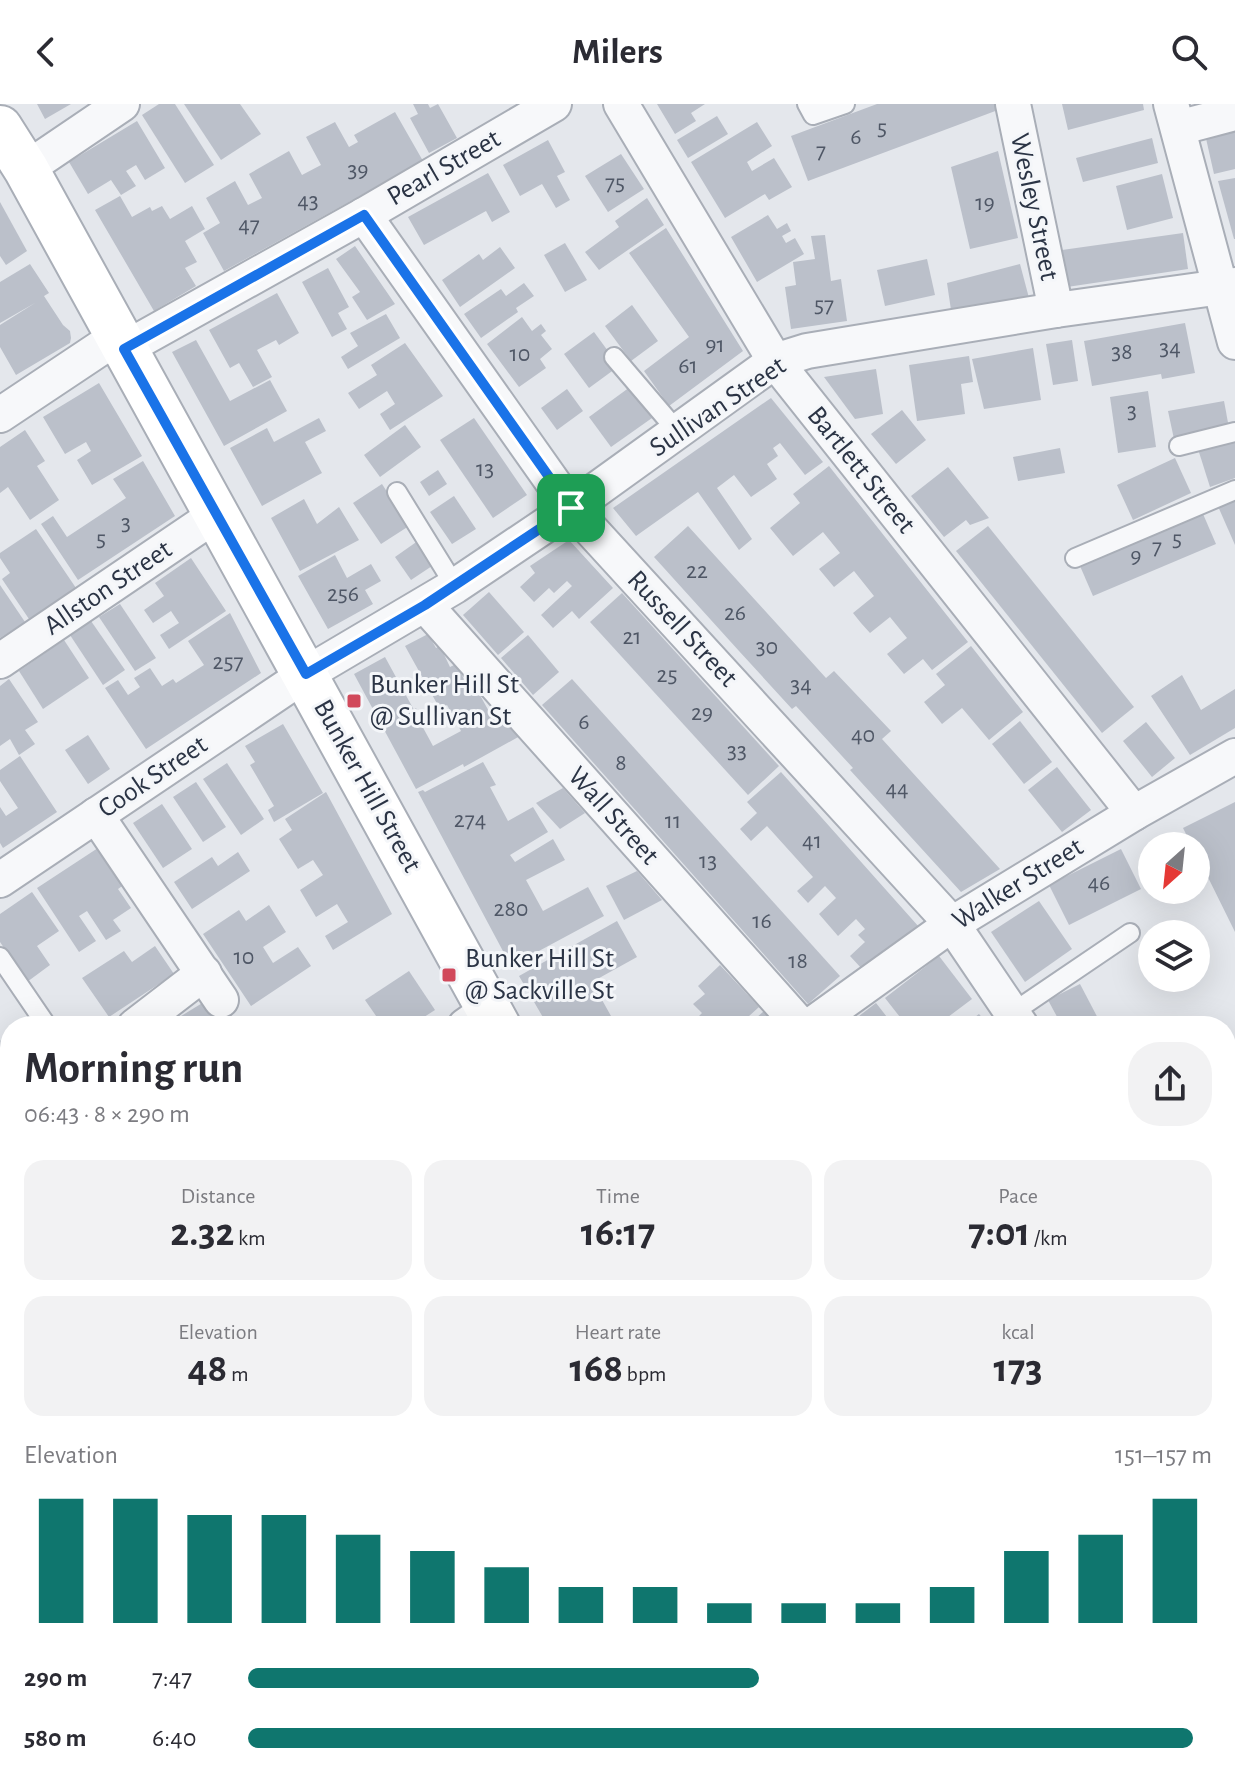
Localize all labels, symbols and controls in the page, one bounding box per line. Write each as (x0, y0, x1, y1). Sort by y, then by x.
icon: back (24, 30, 68, 74)
icon: search (1167, 30, 1211, 74)
text: Milers (572, 34, 663, 70)
house number: 5 (877, 116, 887, 140)
street label: Pearl Street (383, 124, 505, 211)
house number: 6 (850, 125, 862, 149)
street label: Wesley Street (1005, 131, 1063, 283)
house number: 7 (816, 139, 826, 163)
house number: 39 (347, 158, 369, 182)
house number: 75 (605, 171, 625, 195)
house number: 43 (297, 189, 319, 213)
house number: 19 (975, 191, 995, 215)
house number: 47 (238, 213, 260, 237)
house number: 57 (814, 293, 834, 317)
house number: 91 (705, 333, 725, 357)
house number: 34 (1159, 336, 1181, 360)
house number: 38 (1111, 340, 1133, 364)
house number: 10 (510, 342, 530, 366)
street label: Sullivan Street (645, 351, 791, 463)
house number: 61 (678, 354, 698, 378)
house number: 3 (1127, 399, 1137, 423)
street label: Bartlett Street (802, 401, 920, 539)
house number: 13 (476, 457, 494, 481)
pin (537, 474, 605, 542)
icon: arrive (549, 486, 593, 530)
house number: 3 (121, 511, 131, 535)
house number: 5 (96, 527, 106, 551)
house number: 5 (1172, 527, 1182, 551)
street label: Allston Street (39, 535, 177, 641)
house number: 7 (1152, 535, 1162, 559)
house number: 9 (1130, 544, 1142, 568)
house number: 22 (686, 559, 708, 583)
street label: Russell Street (622, 566, 742, 692)
house number: 256 (327, 582, 359, 606)
house number: 26 (724, 601, 746, 625)
house number: 21 (622, 625, 642, 649)
house number: 30 (756, 635, 778, 659)
house number: 257 (213, 650, 243, 674)
house number: 25 (657, 663, 677, 687)
place label: Bunker Hill St @ Sullivan St (370, 671, 519, 731)
house number: 34 (790, 673, 812, 697)
marker: Bunker Hill St @ Sullivan St (345, 692, 363, 710)
street label: Bunker Hill Street (308, 695, 426, 877)
house number: 29 (691, 701, 713, 725)
house number: 6 (578, 710, 590, 734)
house number: 40 (851, 723, 875, 747)
street label: Cook Street (93, 730, 213, 823)
house number: 33 (727, 739, 747, 763)
house number: 8 (615, 751, 627, 775)
street label: Wall Street (562, 762, 664, 870)
house number: 44 (885, 777, 909, 801)
house number: 274 (454, 808, 486, 832)
house number: 11 (665, 809, 681, 833)
house number: 41 (802, 829, 822, 853)
north arrow (1138, 832, 1210, 904)
map controls (1138, 832, 1210, 992)
street label: Walker Street (948, 833, 1088, 935)
house number: 13 (699, 849, 717, 873)
house number: 46 (1088, 871, 1110, 895)
house number: 280 (494, 897, 528, 921)
house number: 16 (752, 909, 772, 933)
button: layers (1138, 920, 1210, 992)
house number: 10 (234, 945, 254, 969)
place label: Bunker Hill St @ Sackville St (465, 945, 614, 1005)
house number: 18 (788, 949, 808, 973)
marker: Bunker Hill St @ Sackville St (440, 966, 458, 984)
button: share (1128, 1042, 1212, 1126)
text: Morning run (24, 1047, 243, 1091)
text: 06:43 · 8 × 290 m (24, 1101, 190, 1127)
text: Distance (181, 1185, 255, 1207)
text: Time (596, 1185, 640, 1207)
text: Pace (998, 1185, 1038, 1207)
text: 2.32 (170, 1213, 234, 1253)
text: 16:17 (581, 1213, 655, 1253)
text: 7:01 (968, 1213, 1030, 1253)
text: km (234, 1227, 266, 1249)
text: /km (1030, 1227, 1068, 1249)
text: Elevation (178, 1321, 258, 1343)
text: Heart rate (575, 1321, 661, 1343)
text: kcal (1001, 1321, 1035, 1343)
text: 48 (187, 1349, 227, 1389)
text: 168 (570, 1349, 623, 1389)
text: 173 (994, 1349, 1042, 1389)
text: m (227, 1363, 249, 1385)
text: bpm (623, 1363, 666, 1385)
text: Elevation (24, 1442, 118, 1468)
text: 151–157 m (1115, 1442, 1212, 1468)
text: 290 m (24, 1665, 87, 1691)
text: 7:47 (152, 1665, 192, 1691)
text: 580 m (24, 1725, 87, 1751)
text: 6:40 (152, 1725, 196, 1751)

